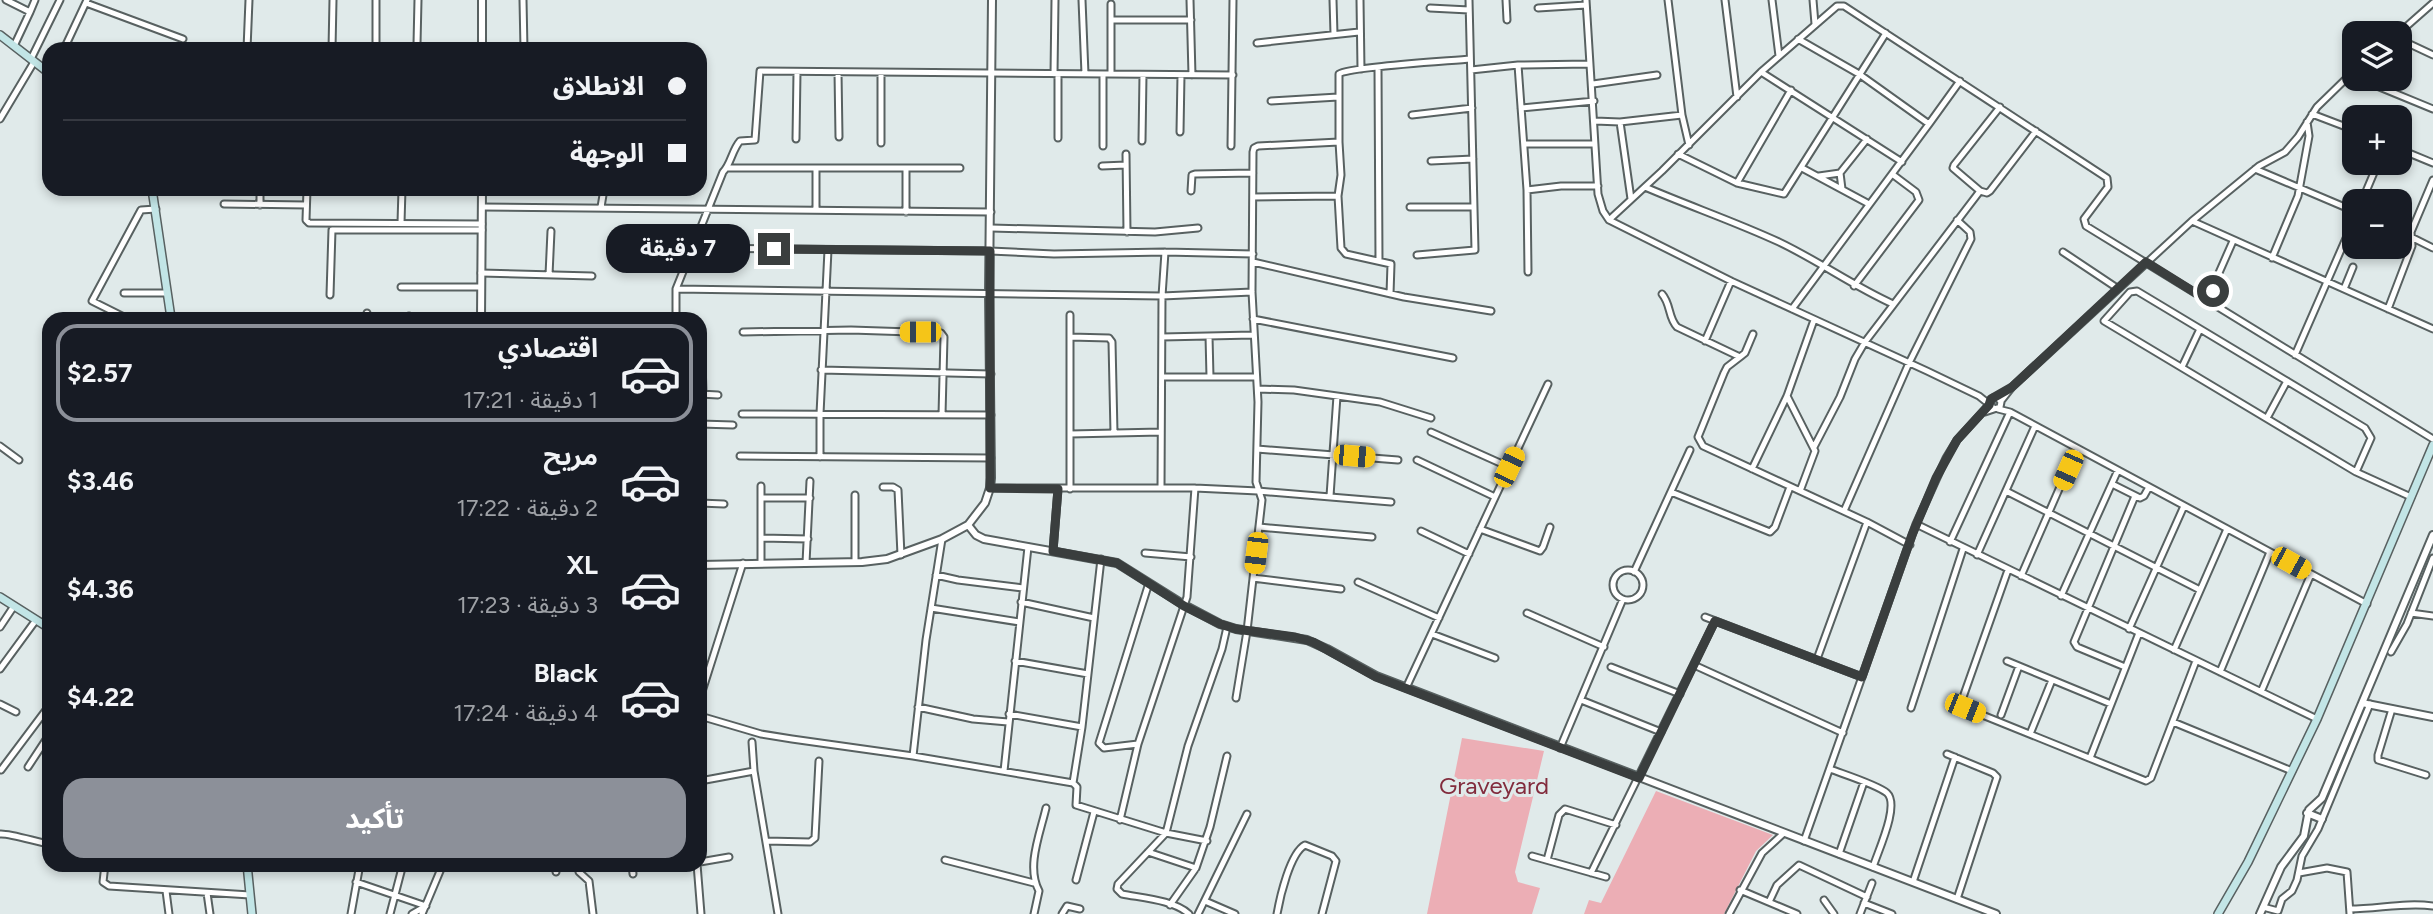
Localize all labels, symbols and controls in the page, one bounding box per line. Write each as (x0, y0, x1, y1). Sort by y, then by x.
map controls (2342, 21, 2412, 259)
button: layers (2342, 21, 2412, 91)
text: الانطلاق (553, 70, 644, 102)
button: + (2342, 105, 2412, 175)
text: الوجهة (570, 137, 644, 169)
button: − (2342, 189, 2412, 259)
callout: 7 دقيقة (606, 224, 750, 274)
route end (758, 233, 790, 265)
text: 7 دقيقة (640, 234, 716, 262)
route start (2197, 275, 2229, 307)
car (900, 322, 942, 343)
text: اقتصادي (498, 332, 598, 364)
icon: car (619, 342, 682, 405)
text: $2.57 (67, 357, 132, 389)
text: 1 دقيقة · 17:21 (463, 386, 598, 414)
text: مريح (543, 440, 598, 472)
car (1333, 444, 1376, 468)
car (1491, 444, 1528, 490)
car (2050, 447, 2087, 493)
icon: car (619, 450, 682, 513)
text: $3.46 (67, 465, 134, 497)
text: 2 دقيقة · 17:22 (456, 494, 598, 522)
car (1244, 531, 1269, 575)
car (2268, 544, 2315, 582)
text: XL (566, 549, 598, 581)
icon: car (619, 558, 682, 621)
text: $4.36 (67, 573, 134, 605)
text: 3 دقيقة · 17:23 (457, 591, 598, 619)
text: Black (534, 657, 598, 689)
icon: car (619, 666, 682, 729)
text: $4.22 (67, 681, 134, 713)
car (1942, 690, 1989, 726)
text: 4 دقيقة · 17:24 (454, 699, 598, 727)
park label: Graveyard (1439, 771, 1549, 800)
button: تأكيد (63, 778, 686, 858)

